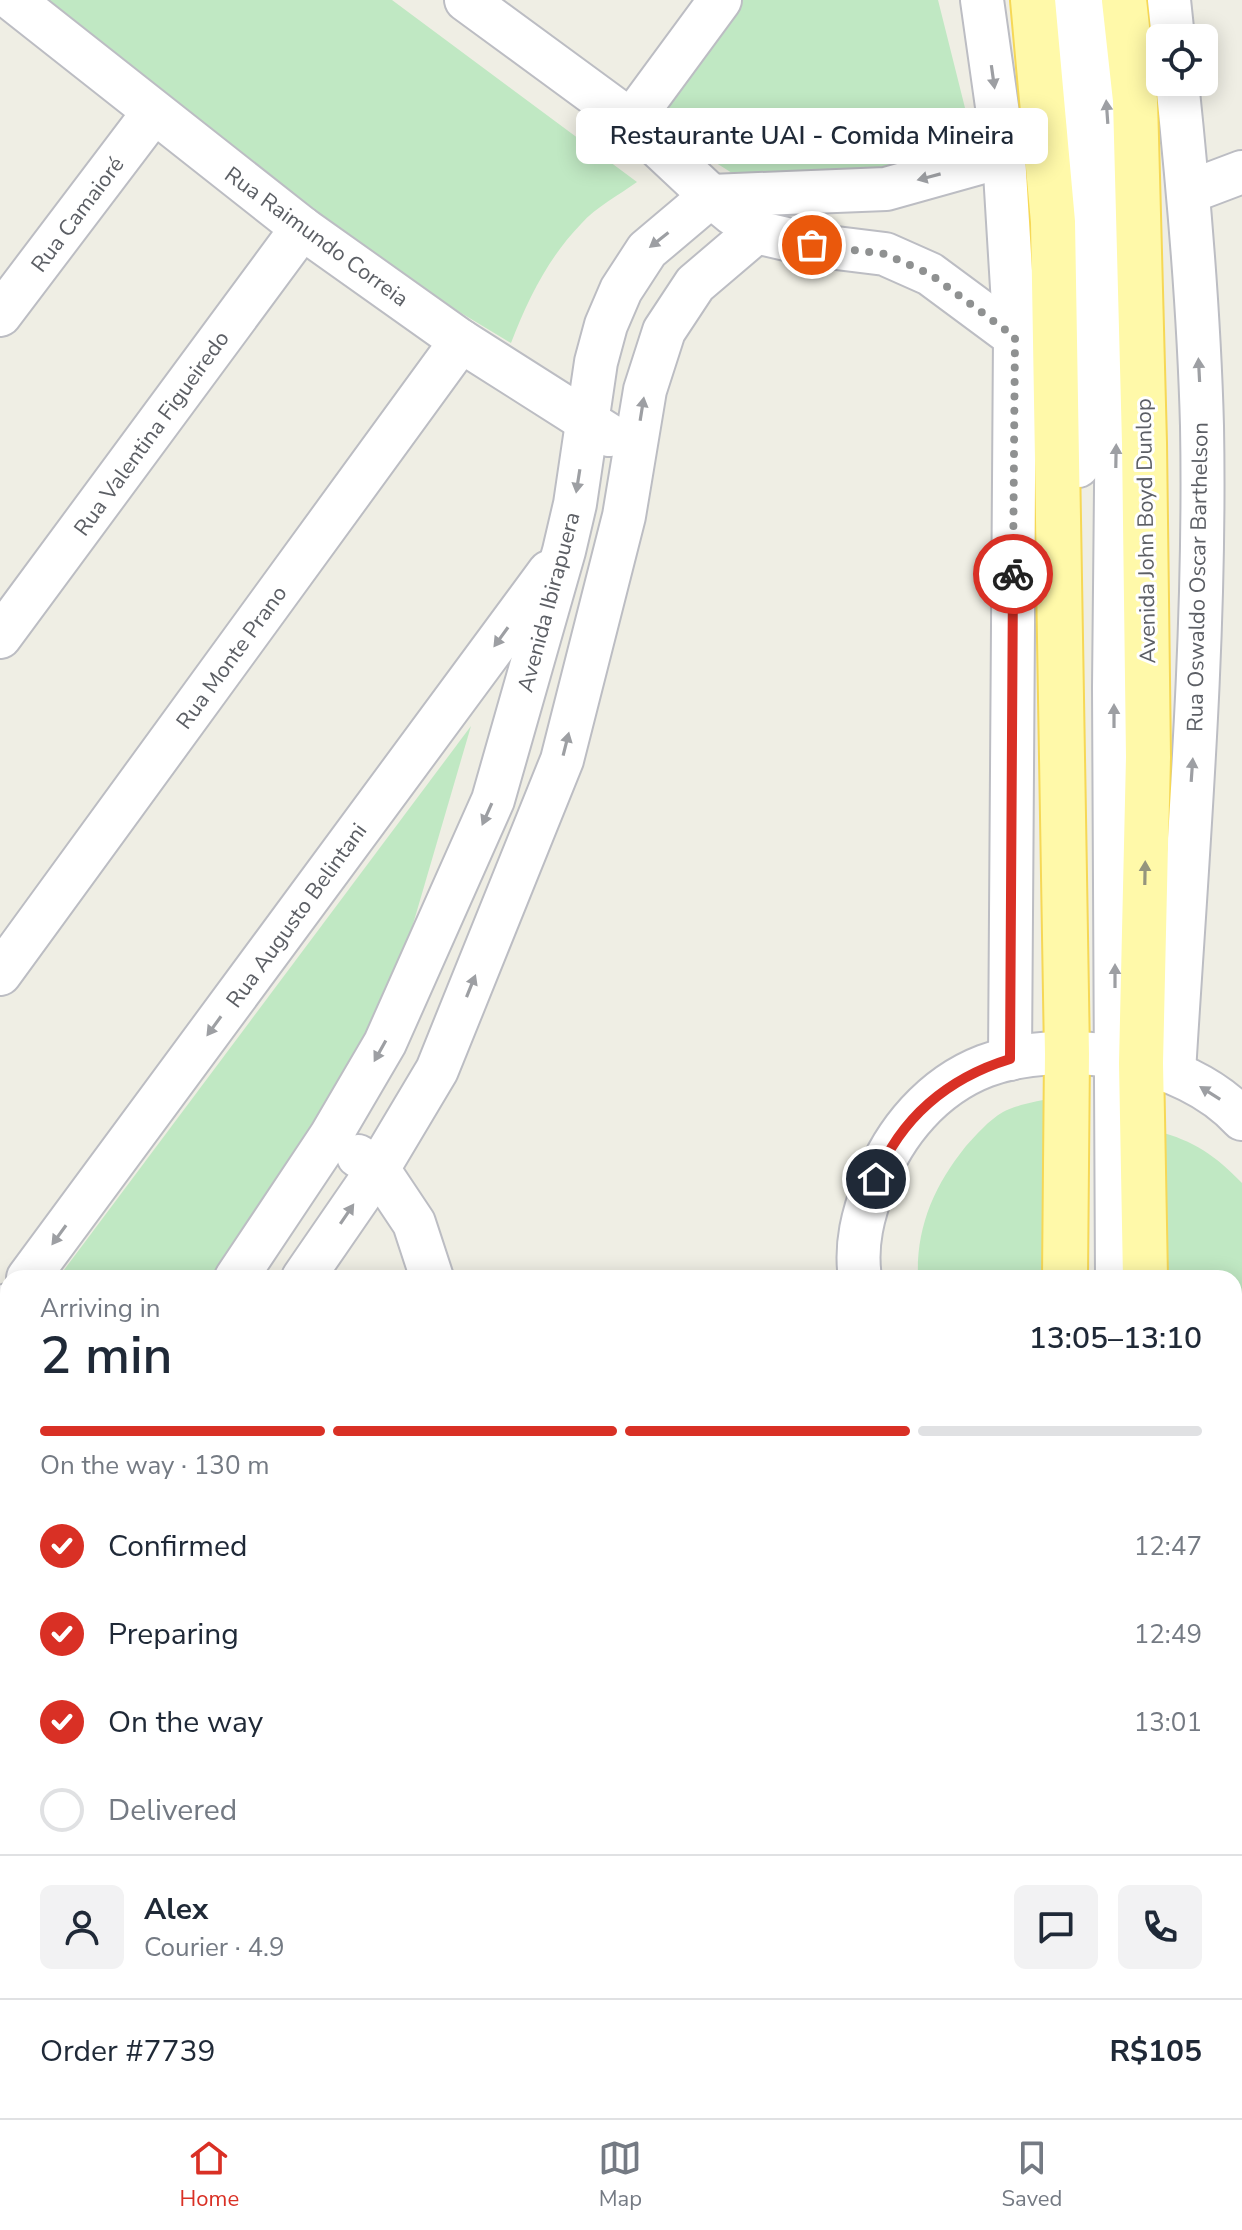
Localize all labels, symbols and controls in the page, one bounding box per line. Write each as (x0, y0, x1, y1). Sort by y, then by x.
map controls (1146, 24, 1218, 96)
button: locate (1146, 24, 1218, 96)
one-way arrow (987, 65, 1000, 90)
one-way arrow (1100, 99, 1113, 124)
callout: Restaurante UAI - Comida Mineira (576, 109, 1048, 165)
text: Restaurante UAI - Comida Mineira (610, 118, 1014, 153)
street label: Rua Camaioré (24, 151, 131, 279)
street label: Rua Raimundo Correia (218, 160, 414, 314)
one-way arrow (916, 171, 941, 183)
pin (778, 211, 846, 279)
icon: bag (790, 223, 834, 267)
one-way arrow (649, 232, 669, 248)
street label: Rua Valentina Figueiredo (67, 325, 236, 542)
one-way arrow (1192, 357, 1205, 382)
one-way arrow (637, 396, 649, 421)
street label: Avenida John Boyd Dunlop (1129, 398, 1163, 664)
street label: Rua Oswaldo Oscar Barthelson (1180, 422, 1216, 732)
one-way arrow (1110, 443, 1123, 468)
one-way arrow (571, 469, 584, 494)
street label: Avenida Ibirapuera (510, 509, 587, 696)
courier (973, 534, 1053, 614)
icon: bike (991, 552, 1035, 596)
street label: Rua Monte Prano (169, 580, 294, 735)
one-way arrow (494, 626, 509, 647)
one-way arrow (1108, 703, 1120, 728)
one-way arrow (561, 732, 573, 757)
one-way arrow (1186, 757, 1199, 782)
one-way arrow (480, 802, 493, 826)
street label: Rua Augusto Belintani (220, 817, 374, 1014)
one-way arrow (1139, 860, 1152, 885)
one-way arrow (1109, 963, 1121, 988)
one-way arrow (465, 974, 478, 998)
one-way arrow (206, 1016, 222, 1037)
one-way arrow (373, 1040, 387, 1062)
one-way arrow (1199, 1085, 1220, 1100)
pin (842, 1145, 910, 1213)
icon: home (854, 1157, 898, 1201)
one-way arrow (340, 1203, 355, 1224)
one-way arrow (52, 1225, 68, 1246)
text: Arriving in (40, 1291, 161, 1326)
text: 13:05–13:10 (1029, 1318, 1202, 1359)
text: 2 min (40, 1320, 173, 1391)
text: On the way · 130 m (40, 1448, 269, 1483)
icon: check (40, 1524, 84, 1568)
text: Confirmed (108, 1526, 248, 1567)
text: 12:47 (1134, 1529, 1202, 1564)
icon: check (40, 1612, 84, 1656)
text: Preparing (108, 1614, 239, 1655)
text: 12:49 (1134, 1617, 1202, 1652)
icon: check (40, 1700, 84, 1744)
text: On the way (108, 1702, 263, 1743)
text: 13:01 (1134, 1705, 1202, 1740)
text: Delivered (108, 1790, 237, 1831)
button: person (40, 1885, 124, 1969)
button: chat (1014, 1885, 1098, 1969)
button: phone (1118, 1885, 1202, 1969)
text: Alex (144, 1889, 208, 1930)
text: Courier · 4.9 (144, 1930, 285, 1965)
text: Order #7739 (40, 2031, 215, 2072)
text: R$105 (1109, 2031, 1202, 2072)
tab: Home (180, 2136, 239, 2214)
tab: Map (598, 2136, 642, 2214)
tab: Saved (1002, 2136, 1062, 2214)

